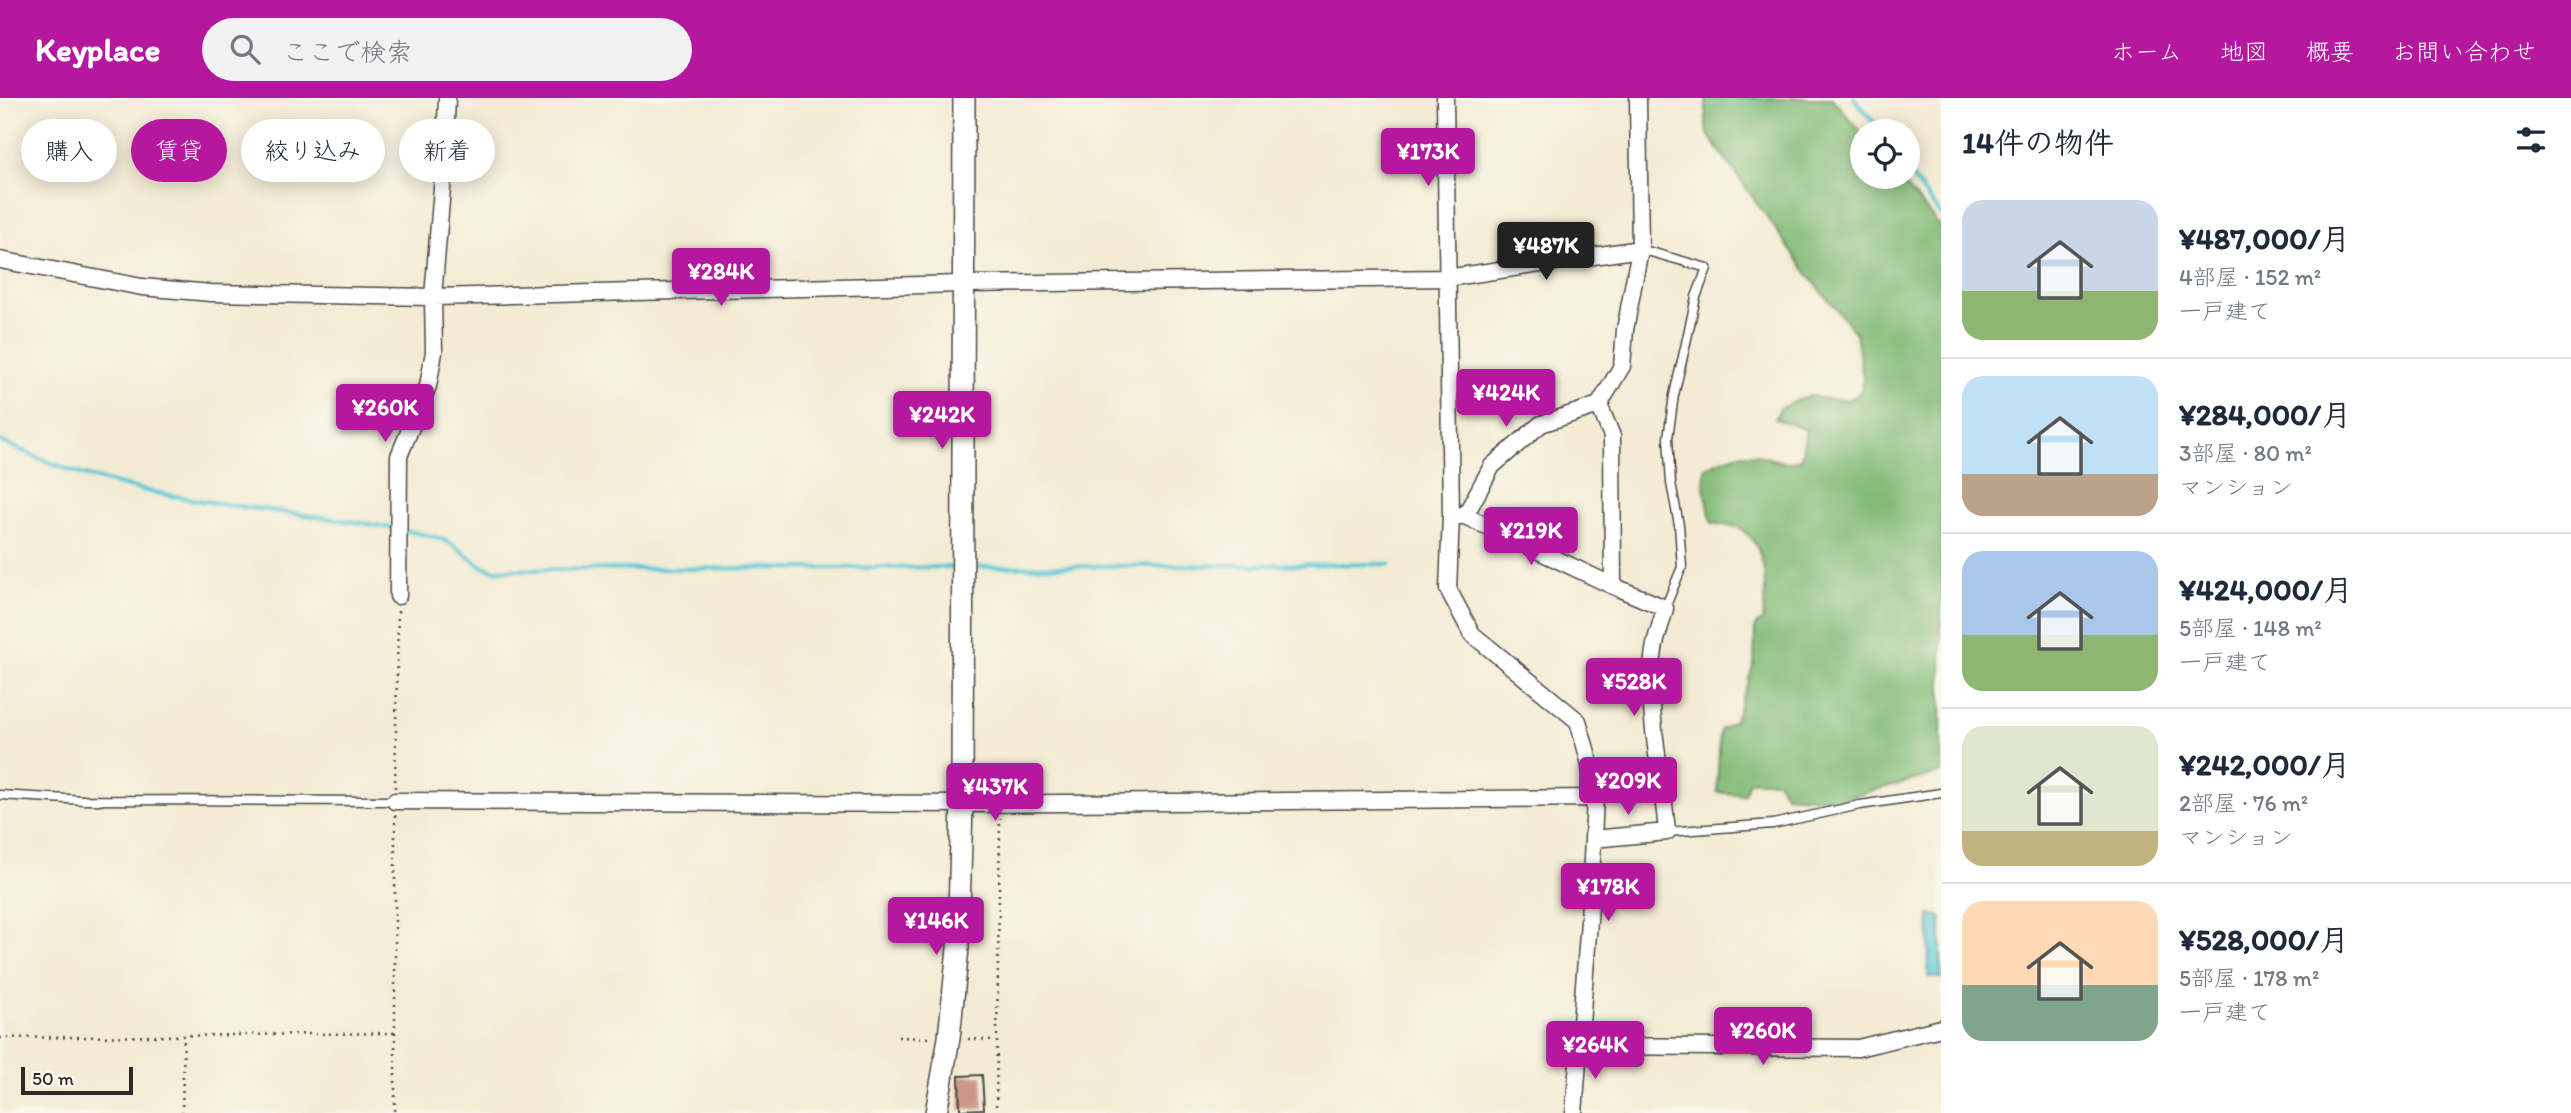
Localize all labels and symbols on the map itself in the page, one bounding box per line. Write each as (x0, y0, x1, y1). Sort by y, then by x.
pin: ¥173K (1379, 129, 1477, 188)
pin: ¥487K (1497, 222, 1595, 282)
pin: ¥284K (672, 248, 770, 308)
pin: ¥424K (1457, 370, 1555, 429)
pin: ¥260K (336, 384, 434, 444)
pin: ¥242K (893, 392, 991, 451)
pin: ¥219K (1482, 508, 1580, 567)
pin: ¥528K (1585, 658, 1683, 718)
pin: ¥209K (1579, 758, 1677, 817)
pin: ¥437K (946, 764, 1044, 823)
pin: ¥178K (1559, 864, 1657, 923)
pin: ¥146K (887, 898, 985, 957)
pin: ¥260K (1714, 1007, 1812, 1067)
pin: ¥264K (1546, 1021, 1644, 1081)
scale bar (21, 1064, 133, 1096)

